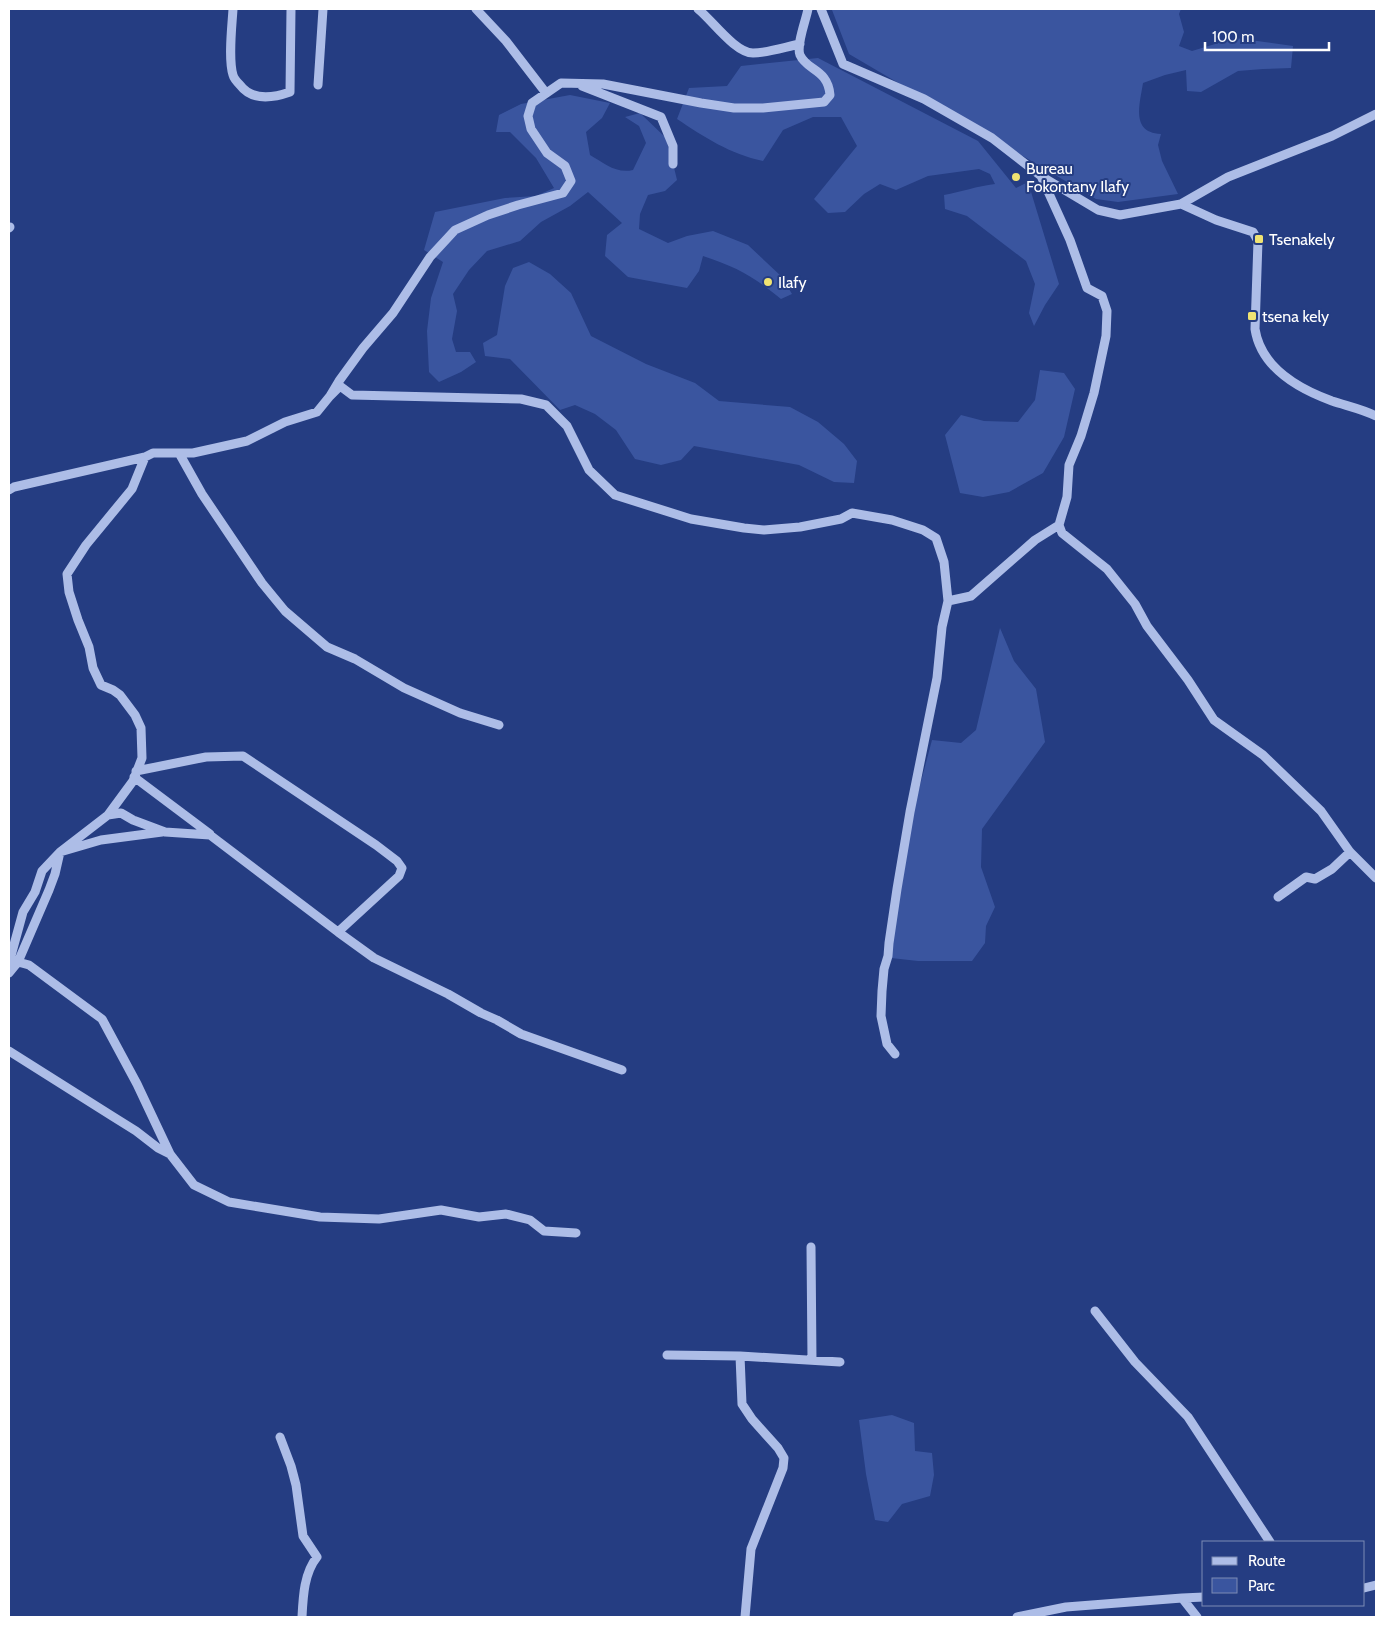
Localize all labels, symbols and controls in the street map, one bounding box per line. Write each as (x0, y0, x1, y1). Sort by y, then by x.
scale bar (1205, 20, 1329, 52)
text: 100 m (1212, 28, 1254, 46)
place label: Bureau Fokontany Ilafy (1026, 159, 1129, 196)
marker: Bureau Fokontany Ilafy (1010, 171, 1022, 183)
place label: Tsenakely (1269, 230, 1335, 249)
marker: Tsenakely (1253, 233, 1265, 245)
place label: Ilafy (778, 273, 807, 292)
marker: Ilafy (762, 276, 774, 288)
place label: tsena kely (1262, 307, 1329, 326)
marker: tsena kely (1246, 310, 1258, 322)
legend (1202, 1541, 1365, 1606)
text: Route (1248, 1552, 1286, 1570)
text: Parc (1248, 1577, 1275, 1595)

